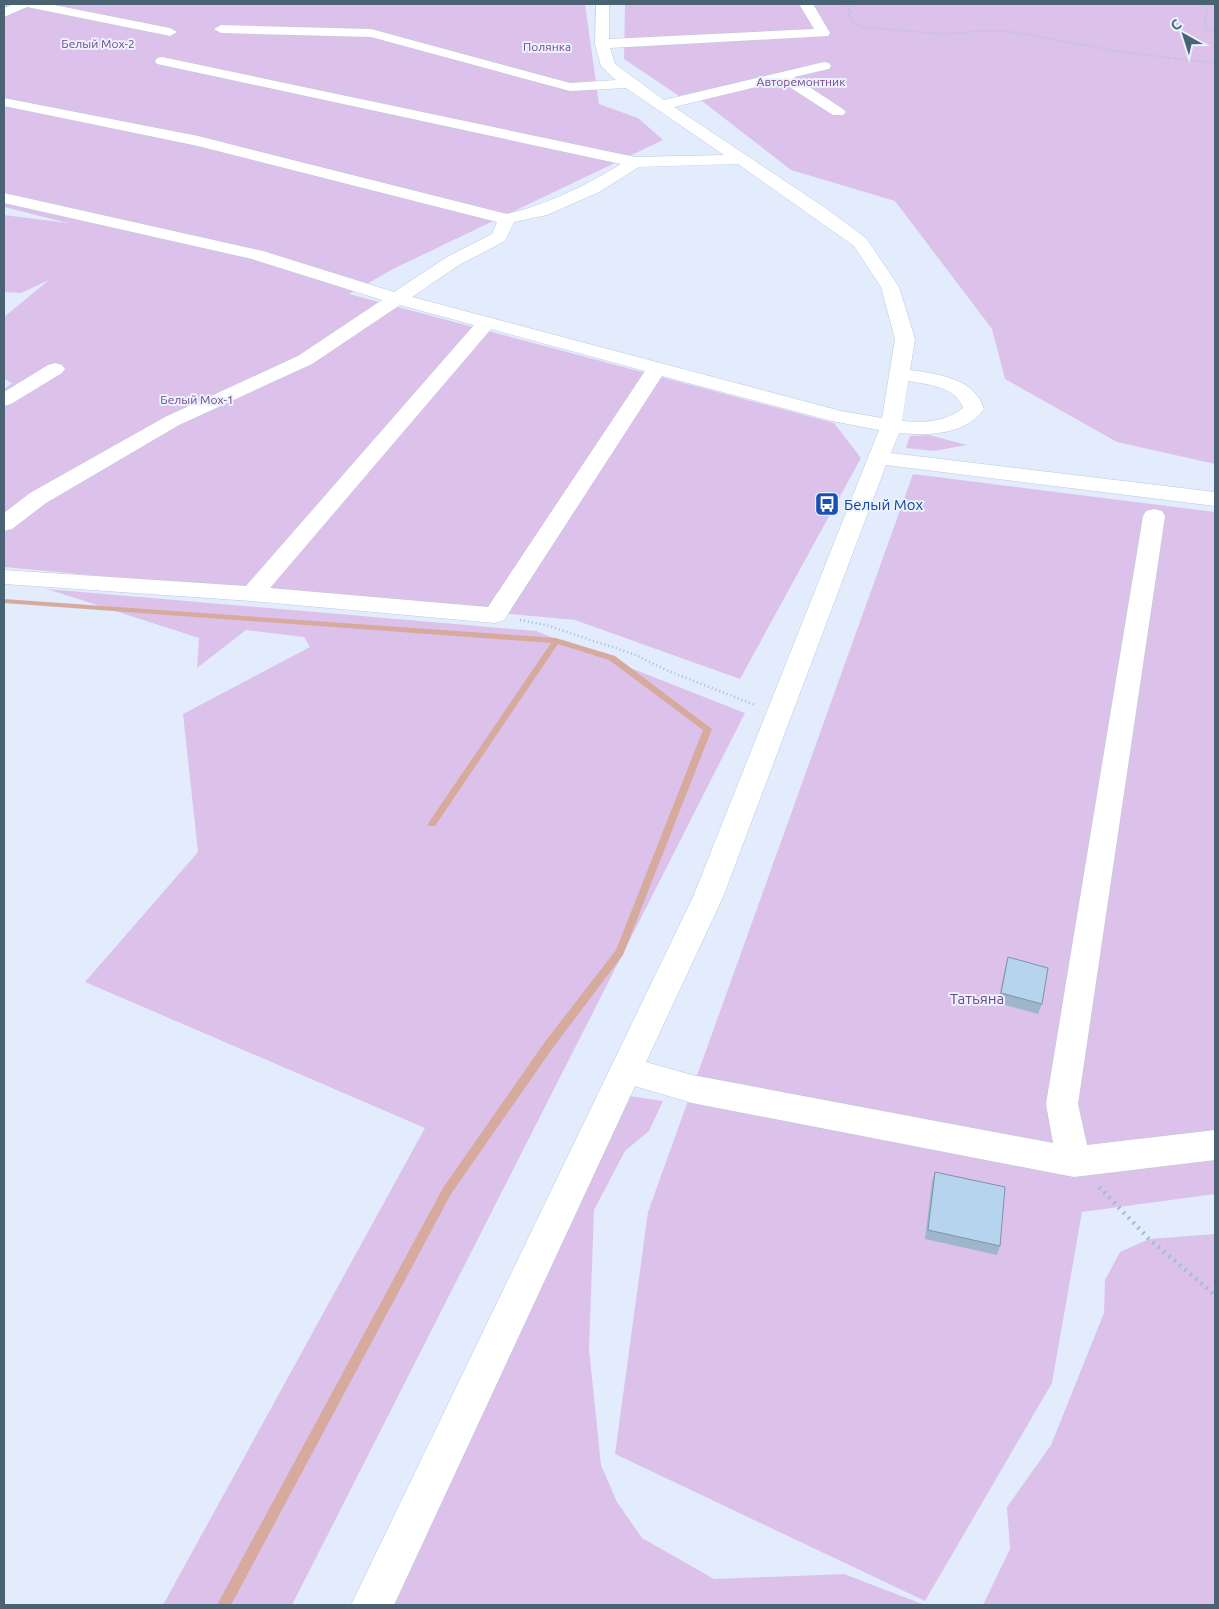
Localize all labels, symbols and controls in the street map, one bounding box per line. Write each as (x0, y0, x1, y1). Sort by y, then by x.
north arrow (1159, 10, 1209, 60)
text: С (1167, 16, 1184, 34)
park label: Белый Мох-2 (61, 37, 135, 50)
park label: Полянка (523, 40, 571, 53)
park label: Авторемонтник (757, 75, 845, 88)
park label: Белый Мох-1 (160, 393, 234, 406)
bus stop icon: Белый Мох (814, 491, 840, 517)
place label: Белый Мох (844, 496, 923, 513)
park label: Татьяна (950, 990, 1004, 1007)

